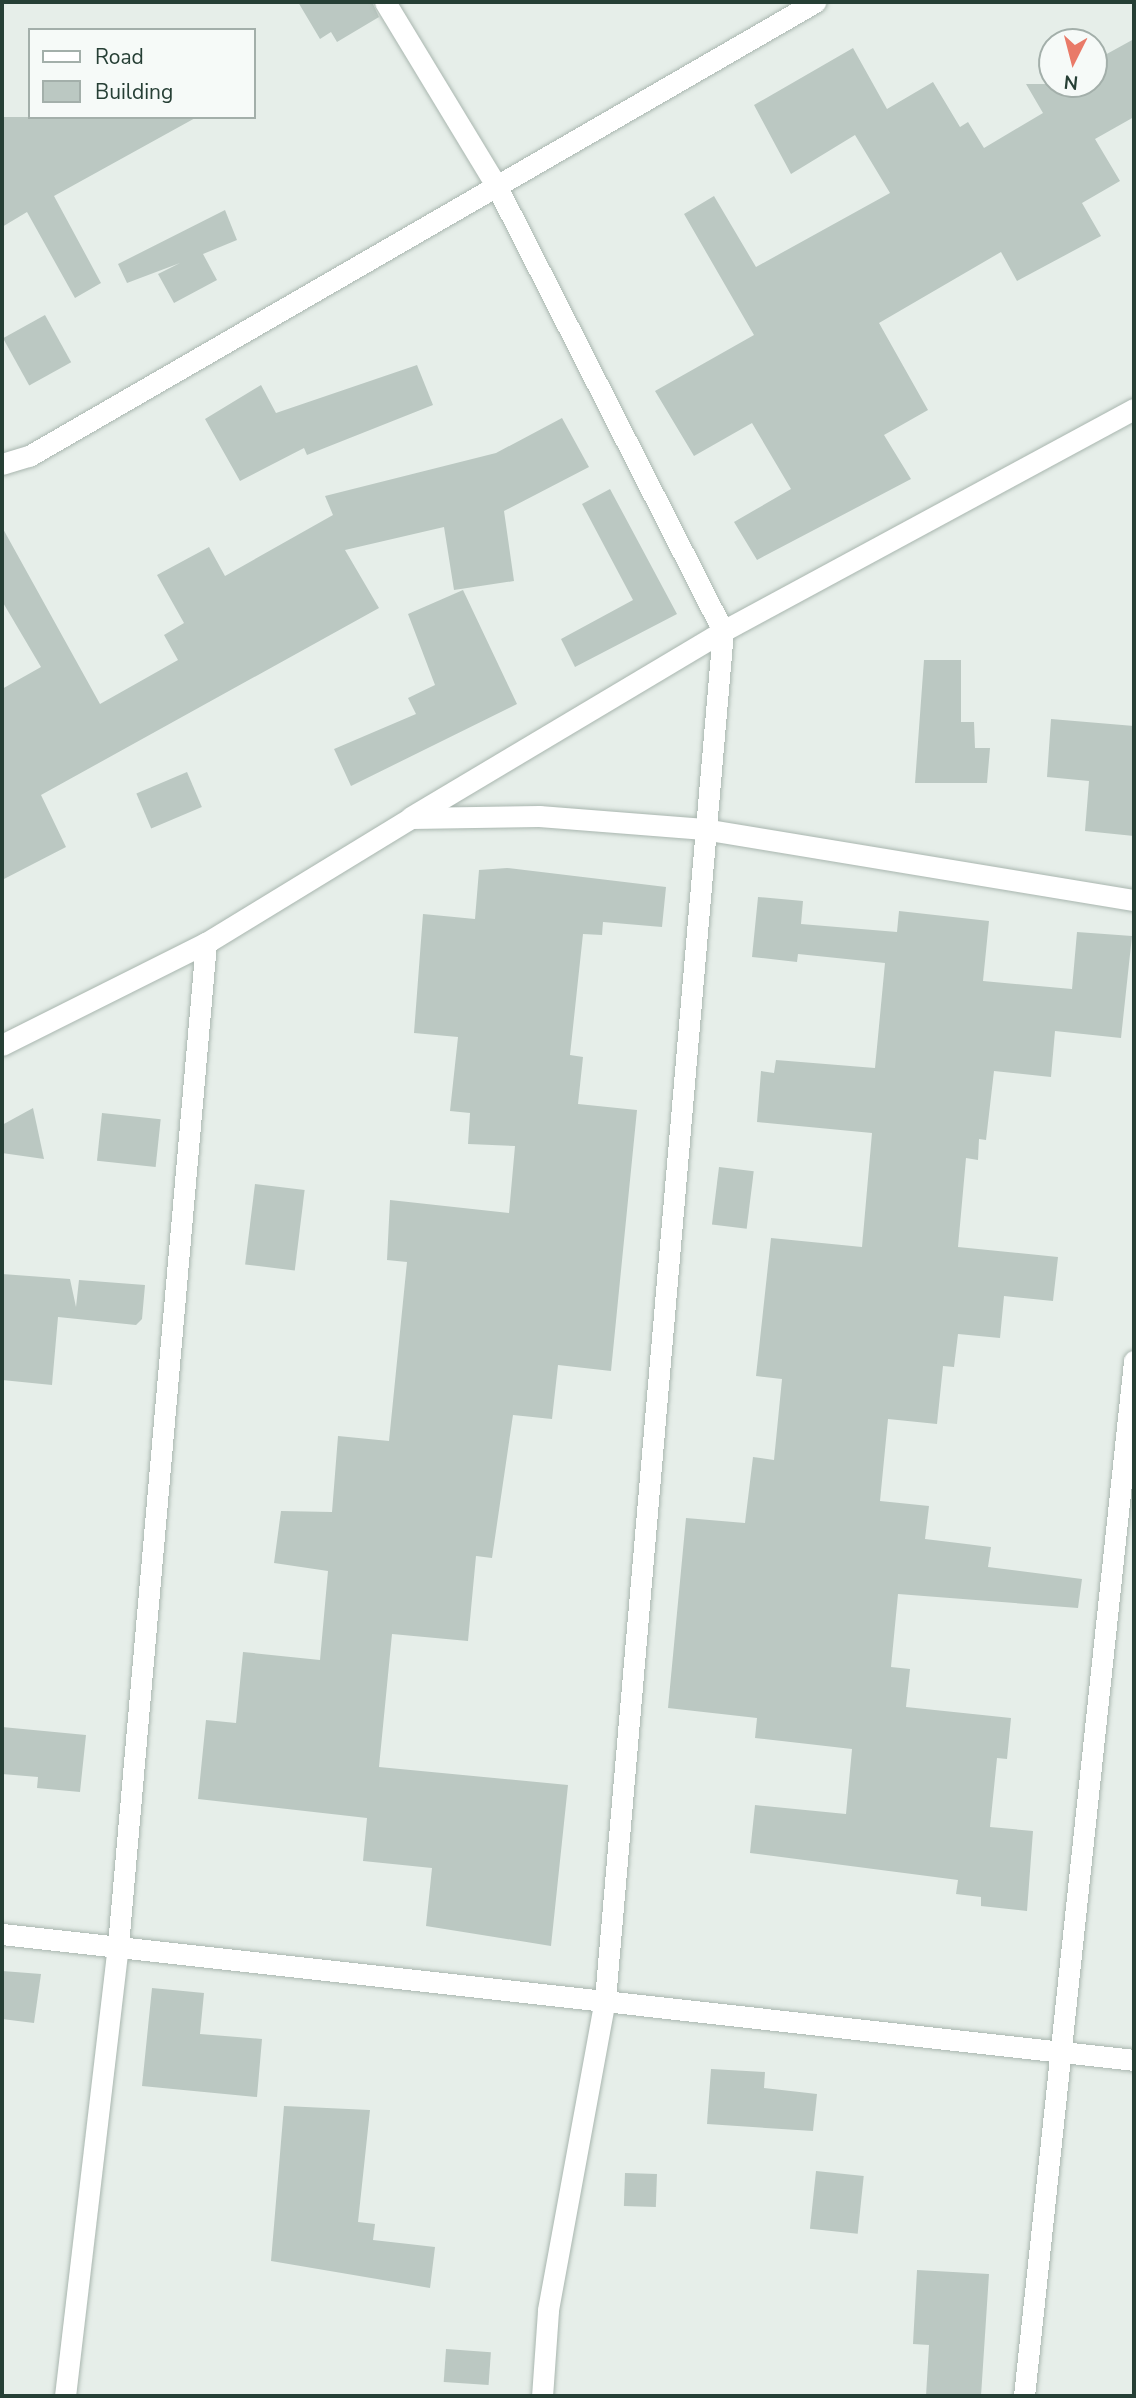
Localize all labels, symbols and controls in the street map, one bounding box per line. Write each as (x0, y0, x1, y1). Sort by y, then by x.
legend (28, 28, 256, 119)
north arrow (1038, 28, 1108, 98)
text: Road (95, 43, 144, 71)
text: N (1063, 68, 1079, 96)
text: Building (95, 78, 173, 106)

